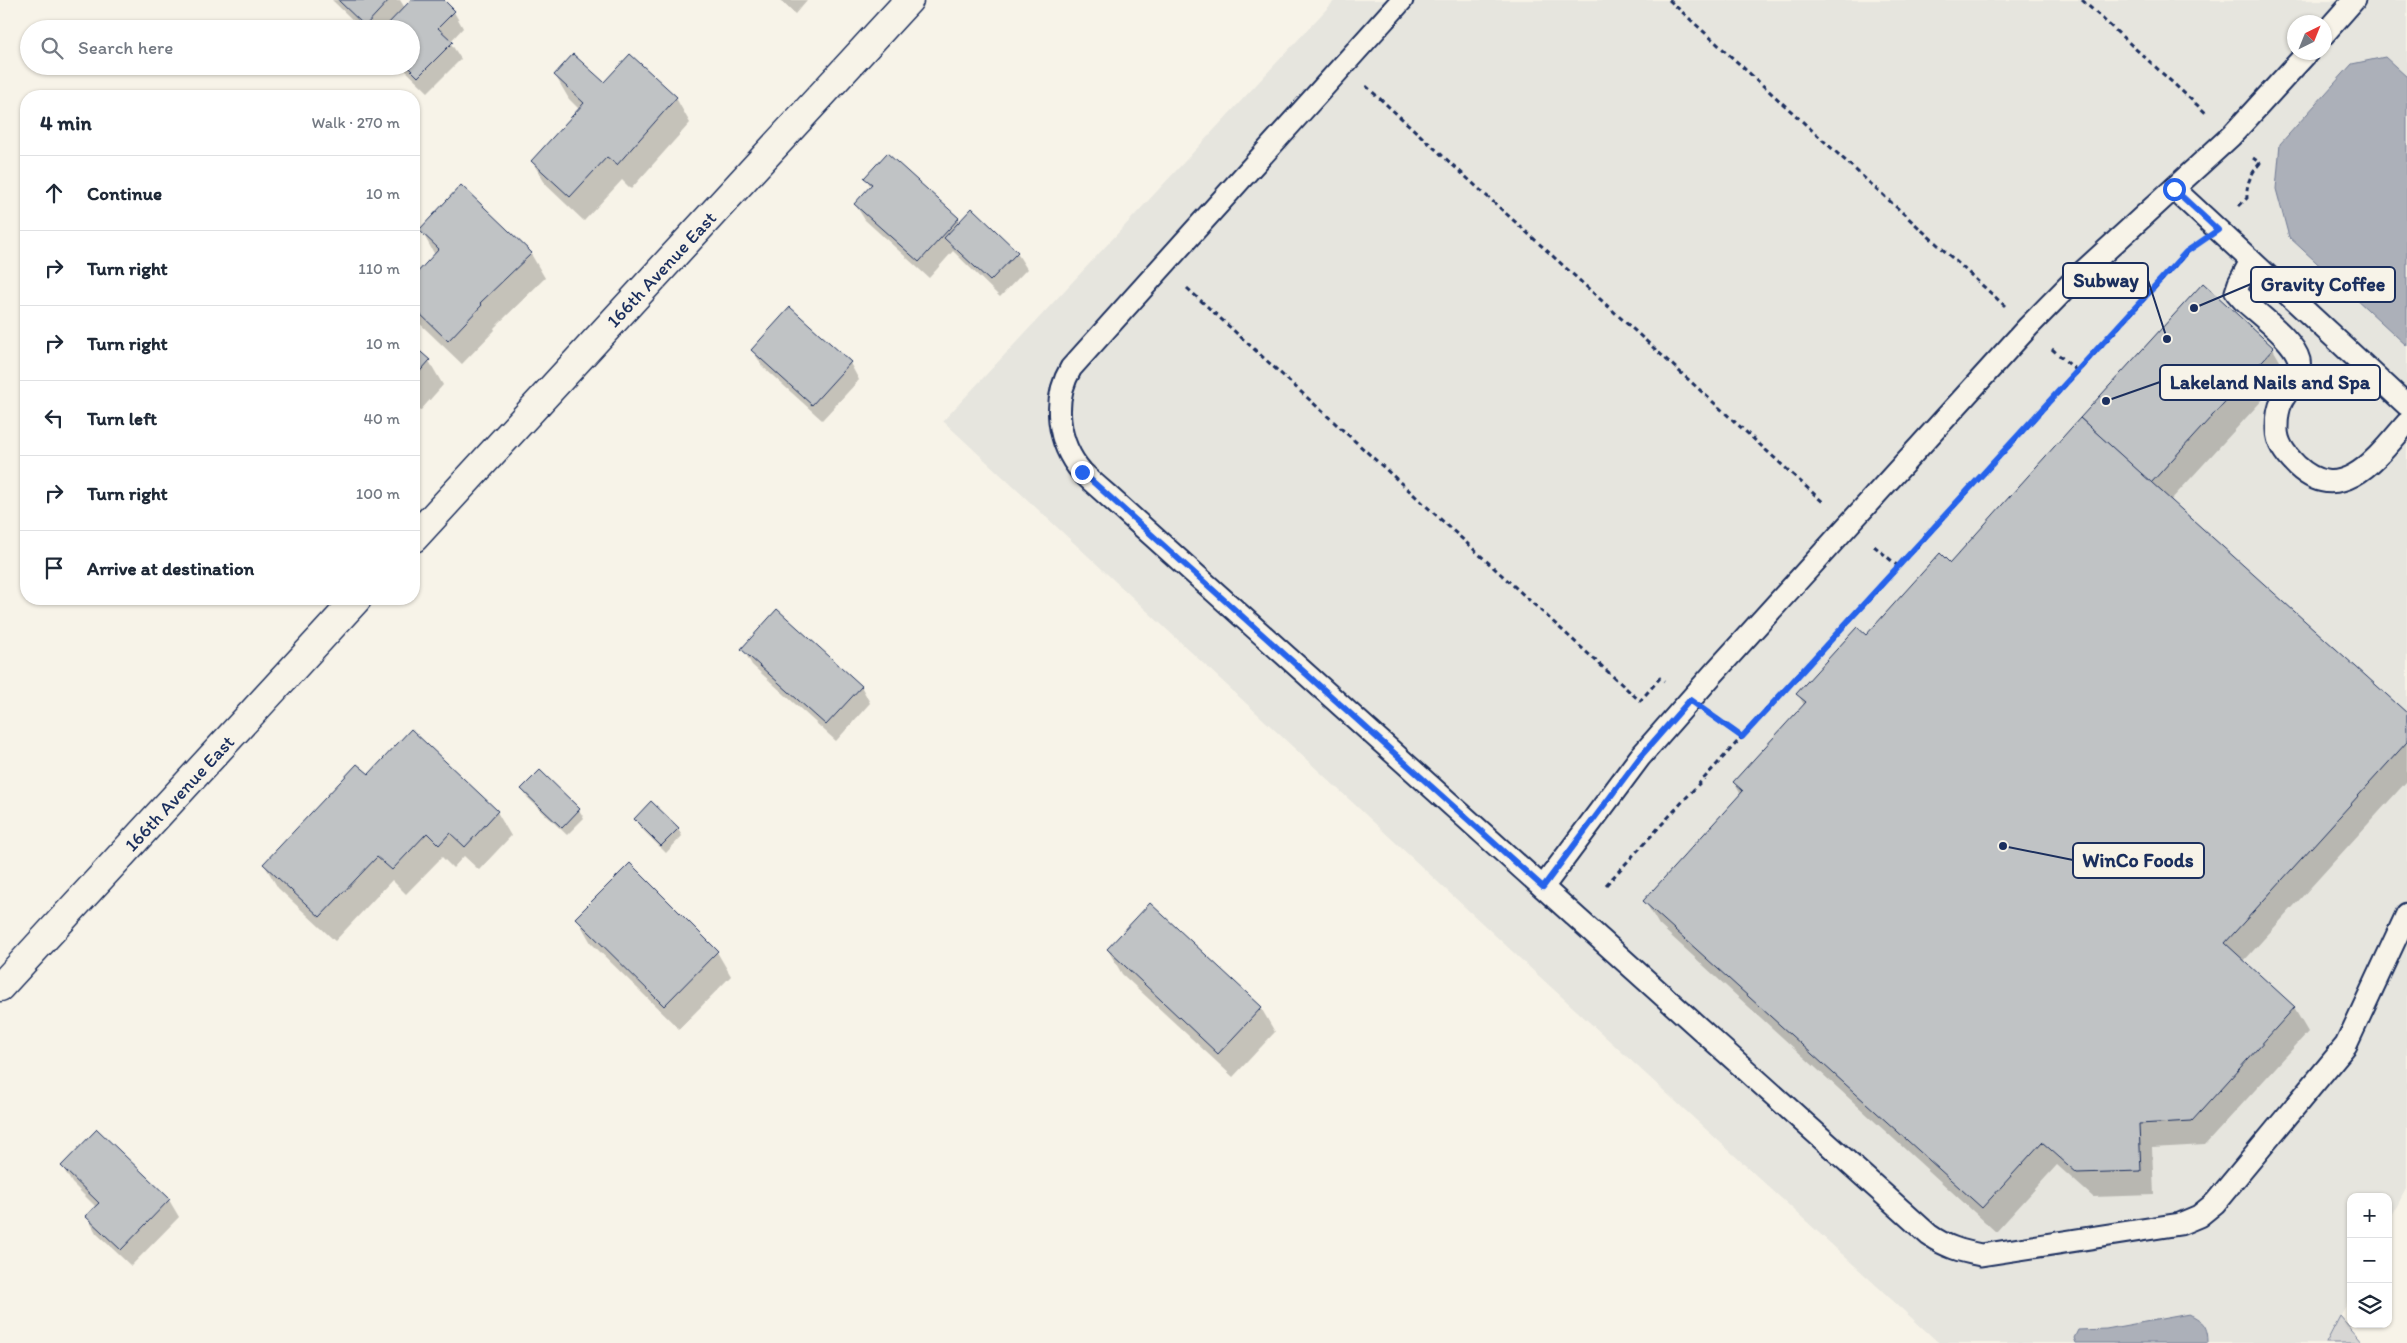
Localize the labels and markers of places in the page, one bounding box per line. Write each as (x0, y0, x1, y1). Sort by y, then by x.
callout: Subway (2063, 263, 2148, 298)
callout: Gravity Coffee (2251, 267, 2395, 302)
callout: Lakeland Nails and Spa (2160, 365, 2380, 400)
callout: WinCo Foods (2073, 843, 2204, 878)

